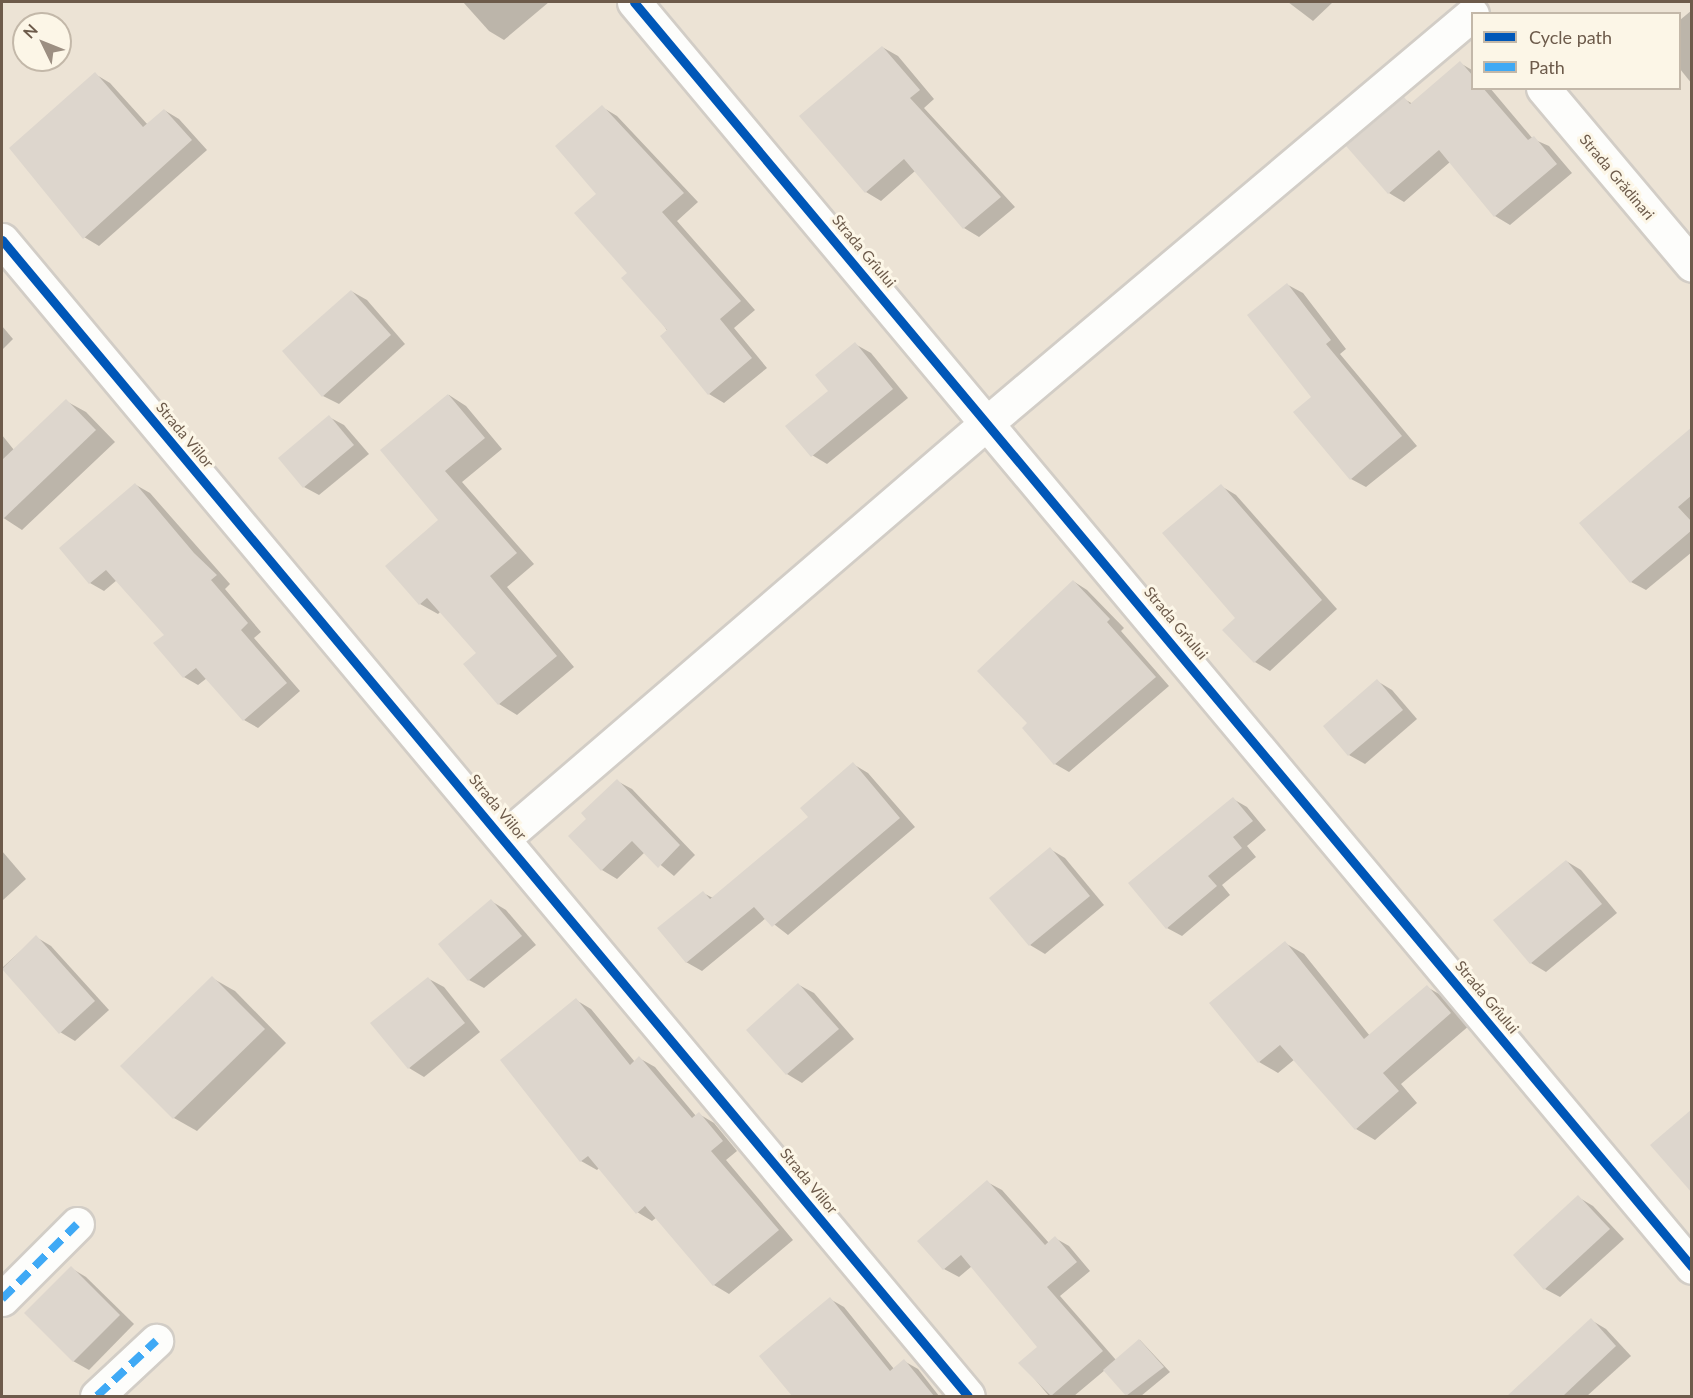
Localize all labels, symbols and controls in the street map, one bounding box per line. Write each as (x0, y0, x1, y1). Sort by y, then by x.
north arrow (12, 12, 72, 72)
legend (1471, 12, 1681, 90)
text: N (19, 20, 41, 42)
text: Cycle path (1529, 26, 1612, 48)
text: Path (1529, 56, 1565, 78)
street label: Strada Grădinari (1576, 131, 1658, 223)
street label: Strada Grîului (828, 211, 900, 291)
street label: Strada Viilor (152, 398, 218, 472)
street label: Strada Grîului (1140, 583, 1212, 663)
street label: Strada Viilor (465, 770, 531, 844)
street label: Strada Grîului (1451, 957, 1523, 1037)
street label: Strada Viilor (776, 1144, 842, 1218)

